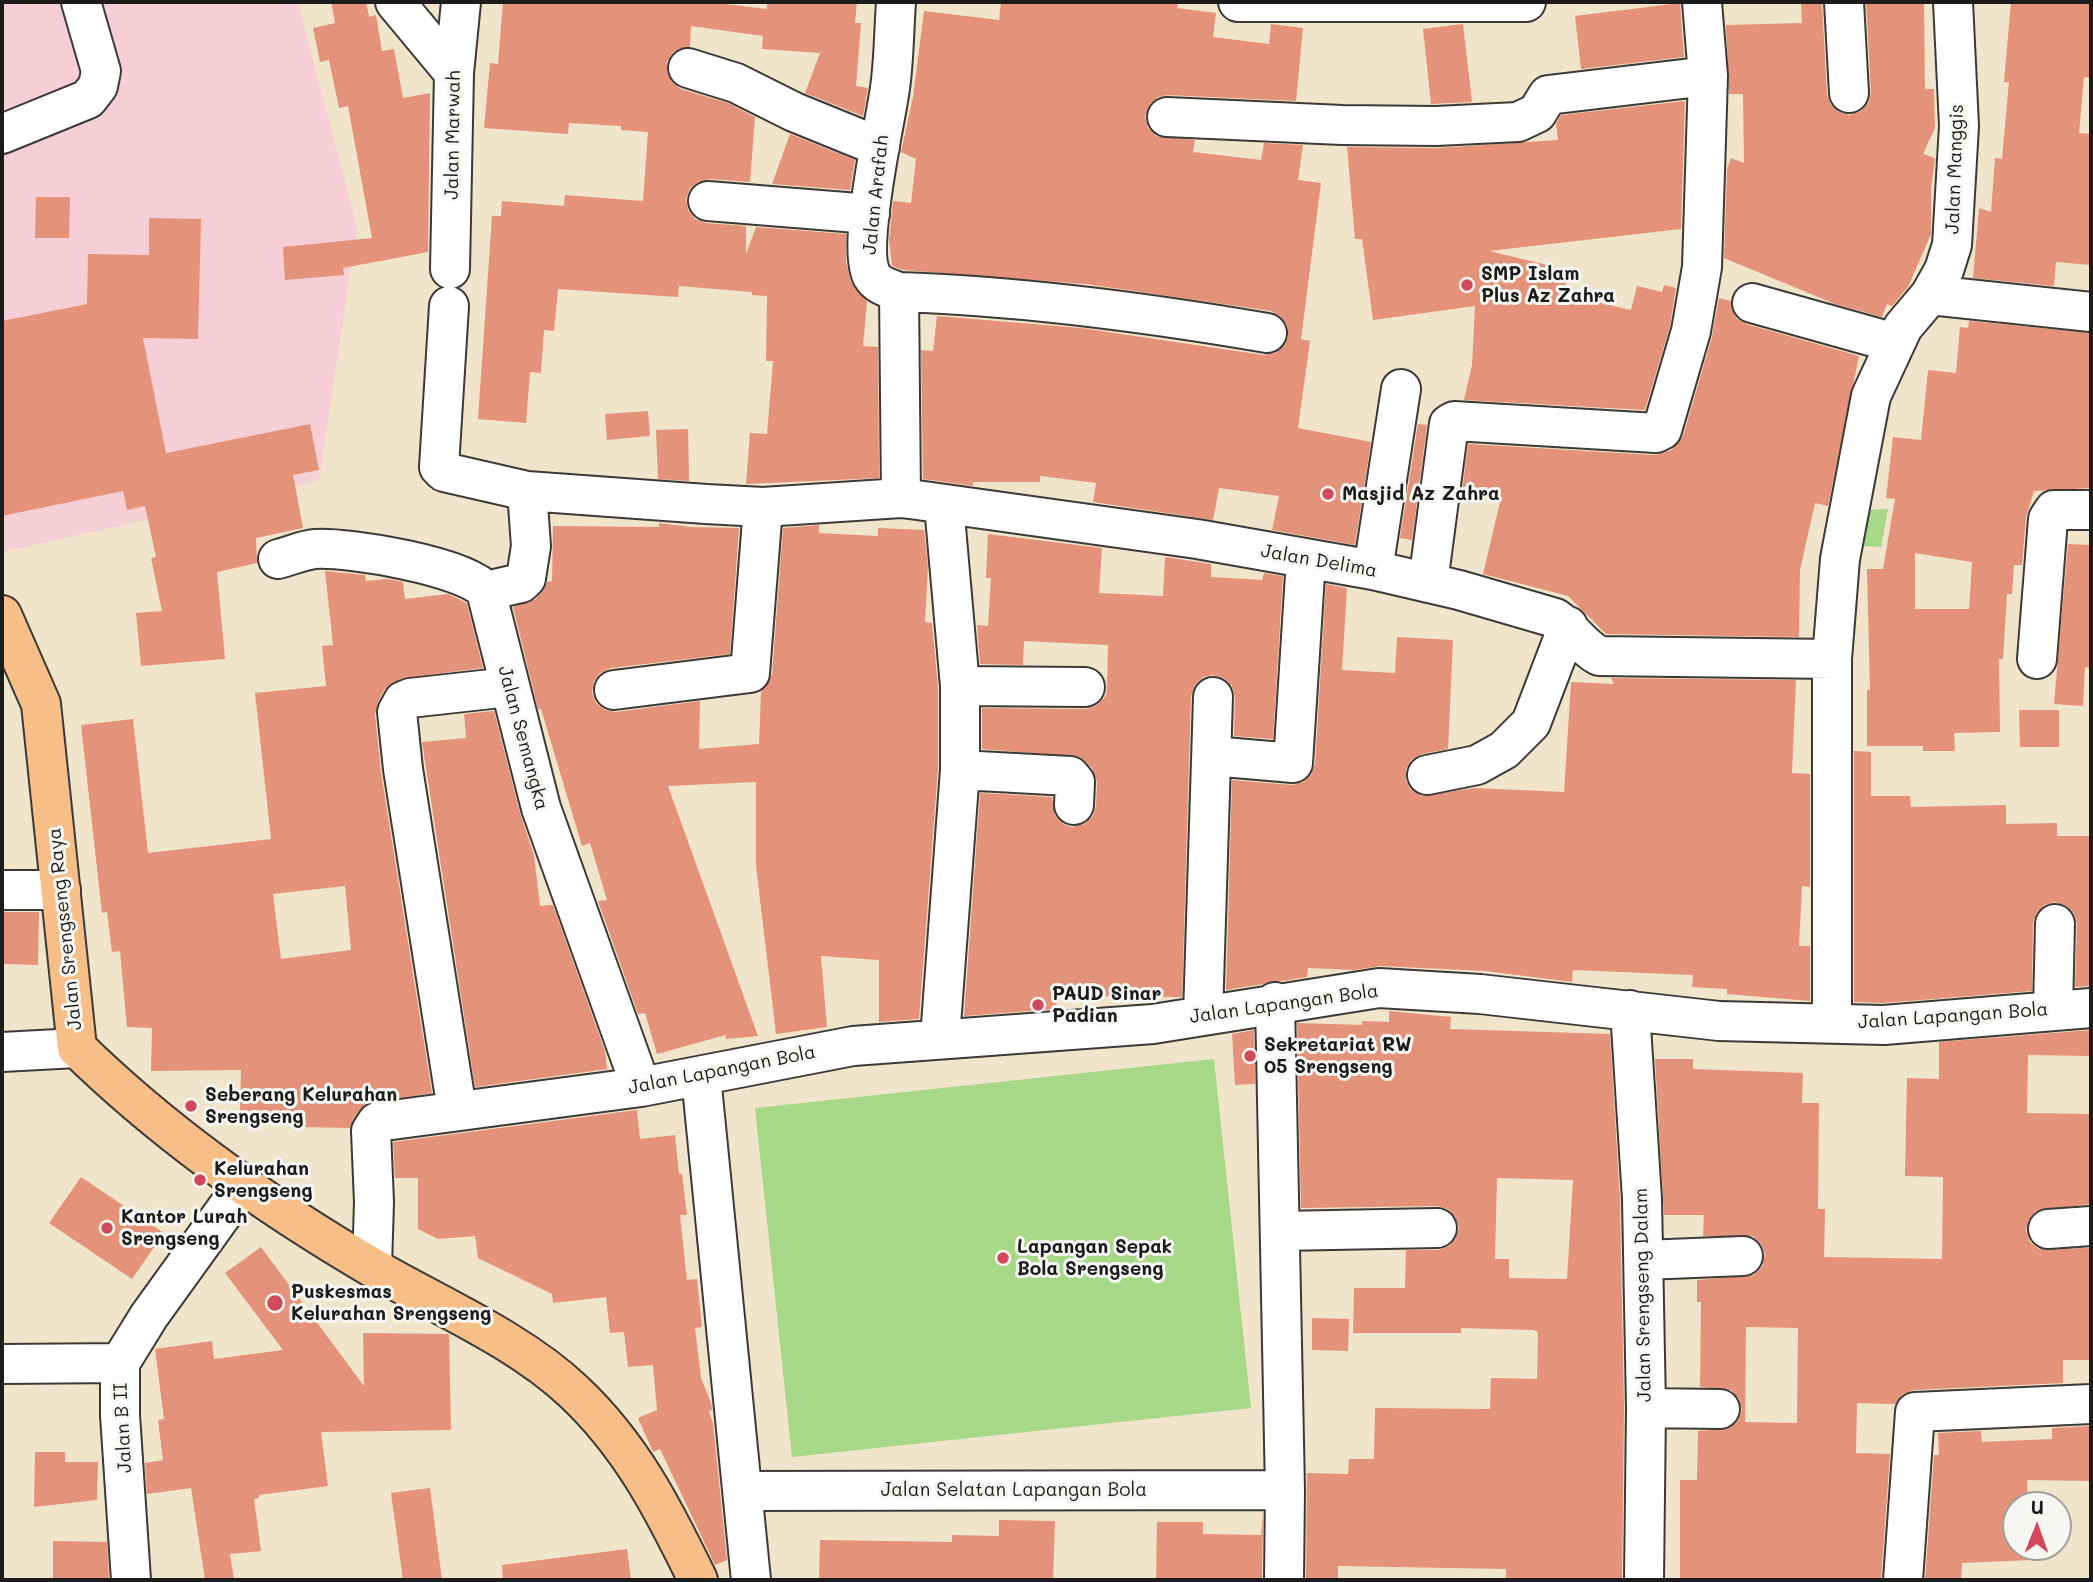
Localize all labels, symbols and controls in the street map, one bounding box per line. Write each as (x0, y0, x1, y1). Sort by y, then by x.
street label: Jalan Marwah (440, 70, 466, 200)
street label: Jalan Manggis (1941, 104, 1969, 234)
street label: Jalan Arafah (858, 134, 894, 256)
place label: SMP Islam Plus Az Zahra (1481, 263, 1615, 307)
marker: SMP Islam Plus Az Zahra (1459, 277, 1475, 293)
place label: Masjid Az Zahra (1342, 483, 1500, 505)
marker: Masjid Az Zahra (1320, 486, 1336, 502)
street label: Jalan Delima (1259, 540, 1379, 582)
street label: Jalan Semangka (493, 663, 553, 813)
street label: Jalan Srengseng Raya (43, 827, 87, 1031)
street label: Jalan Lapangan Bola (1188, 979, 1380, 1029)
place label: PAUD Sinar Padian (1052, 983, 1161, 1027)
marker: PAUD Sinar Padian (1030, 997, 1046, 1013)
street label: Jalan Lapangan Bola (1857, 998, 2049, 1034)
place label: Sekretariat RW 05 Srengseng (1264, 1034, 1411, 1078)
street label: Jalan Lapangan Bola (626, 1041, 818, 1099)
marker: Sekretariat RW 05 Srengseng (1242, 1048, 1258, 1064)
place label: Seberang Kelurahan Srengseng (205, 1084, 397, 1128)
marker: Seberang Kelurahan Srengseng (183, 1098, 199, 1114)
place label: Kelurahan Srengseng (214, 1158, 312, 1202)
marker: Kelurahan Srengseng (192, 1172, 208, 1188)
street label: Jalan Srengseng Dalam (1630, 1188, 1656, 1402)
place label: Kantor Lurah Srengseng (121, 1206, 247, 1250)
marker: Kantor Lurah Srengseng (99, 1220, 115, 1236)
place label: Lapangan Sepak Bola Srengseng (1017, 1236, 1172, 1280)
marker: Lapangan Sepak Bola Srengseng (995, 1250, 1011, 1266)
place label: Puskesmas Kelurahan Srengseng (291, 1281, 491, 1325)
marker: Puskesmas Kelurahan Srengseng (265, 1293, 285, 1313)
street label: Jalan B II (109, 1382, 137, 1474)
street label: Jalan Selatan Lapangan Bola (881, 1479, 1147, 1501)
north arrow (2002, 1491, 2072, 1561)
text: U (2030, 1494, 2044, 1519)

